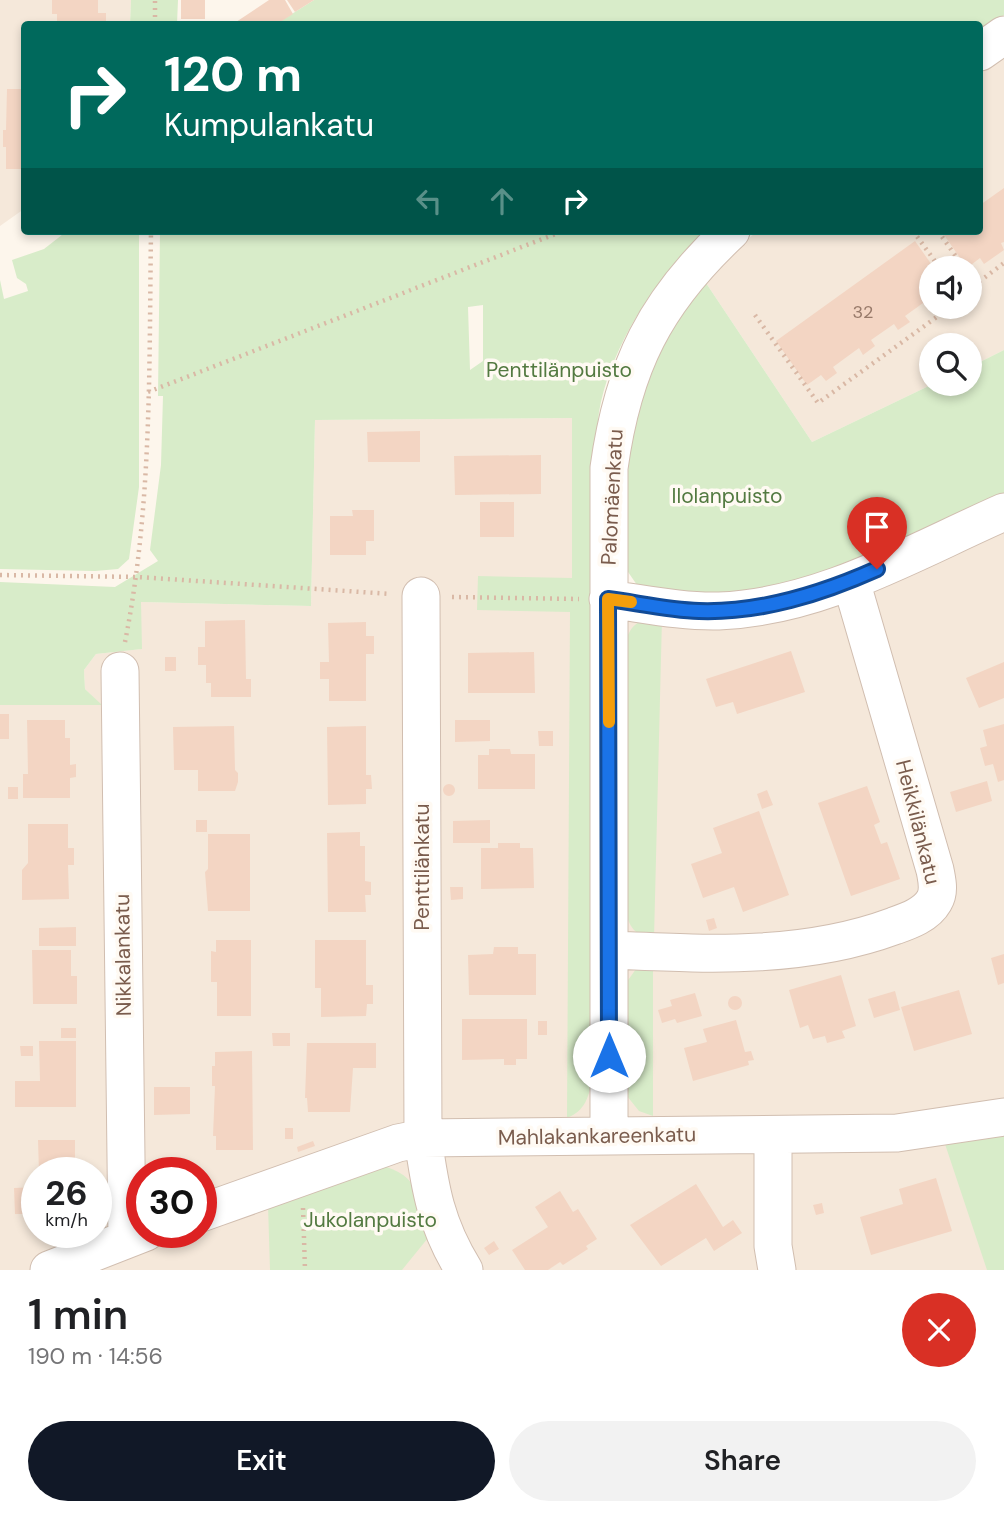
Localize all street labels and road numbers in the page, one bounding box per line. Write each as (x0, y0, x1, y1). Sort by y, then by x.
street label: Palomäenkatu (594, 428, 630, 566)
street label: Heikkilänkatu (889, 757, 947, 887)
street label: Penttilänkatu (408, 803, 436, 931)
street label: Nikkalankatu (108, 894, 138, 1016)
street label: Mahlakankareenkatu (498, 1120, 696, 1152)

